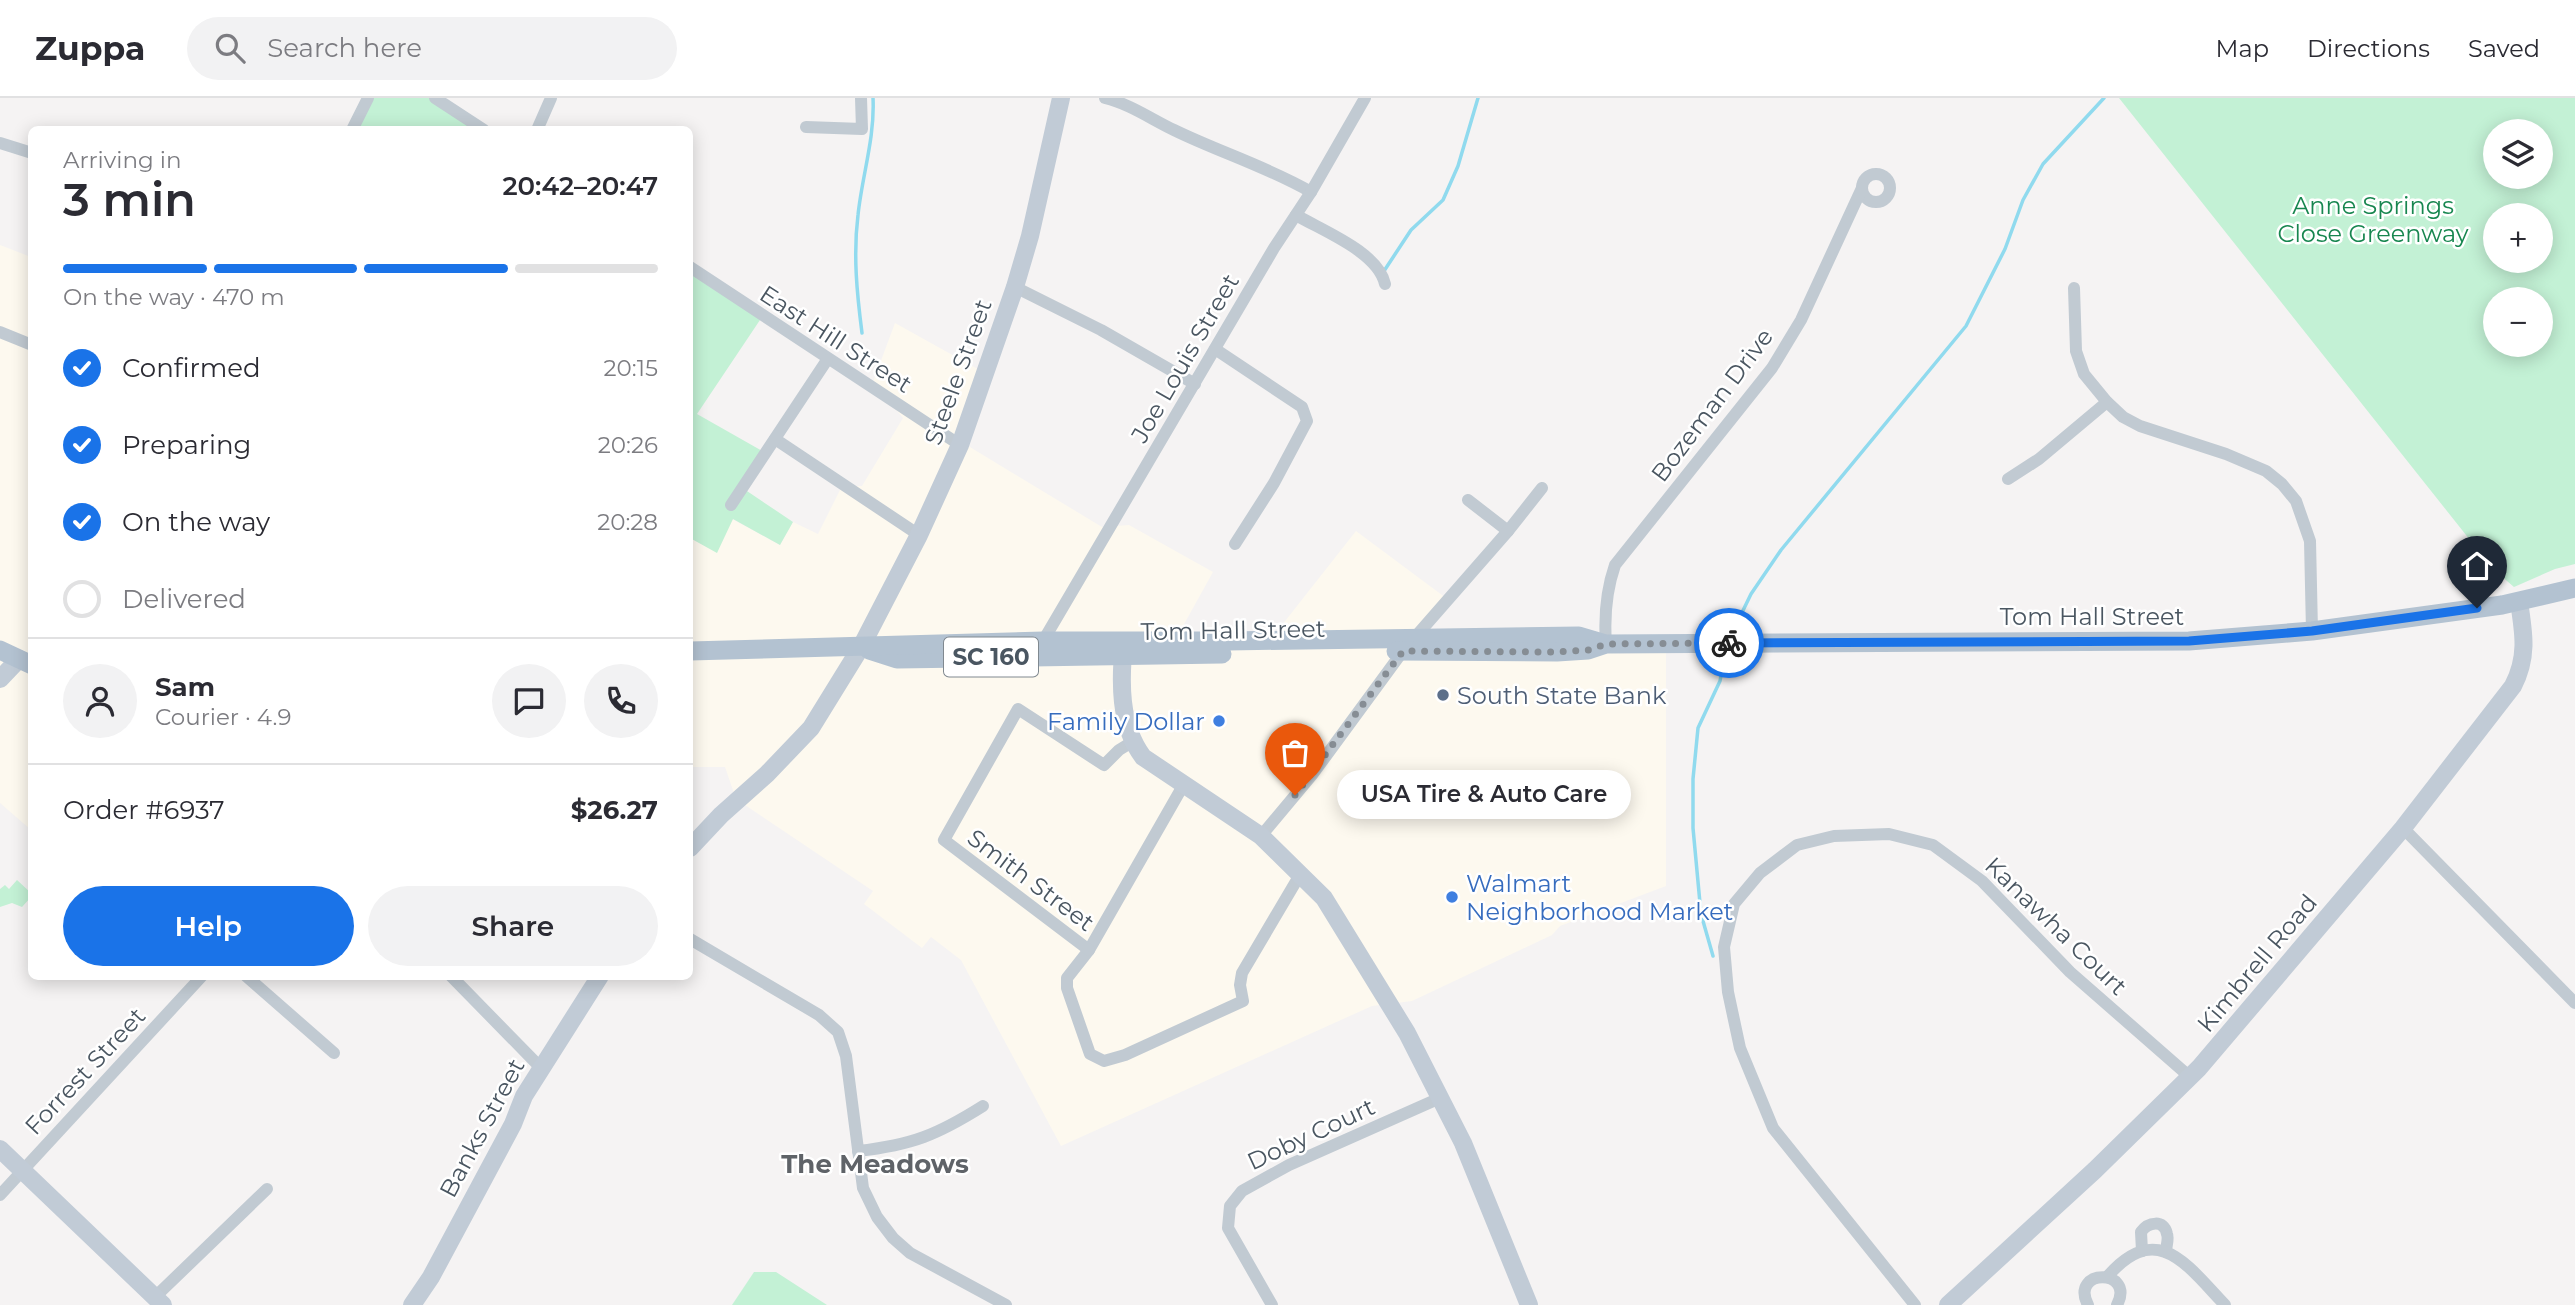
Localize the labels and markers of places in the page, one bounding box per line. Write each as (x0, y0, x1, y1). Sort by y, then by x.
pin (2447, 536, 2507, 608)
place label: South State Bank (1457, 681, 1667, 710)
marker: South State Bank (1435, 687, 1451, 703)
place label: Family Dollar (1047, 707, 1205, 736)
marker: Family Dollar (1211, 713, 1227, 729)
pin (1265, 723, 1325, 795)
callout: USA Tire & Auto Care (1337, 770, 1631, 820)
place label: Walmart Neighborhood Market (1466, 869, 1734, 926)
marker: Walmart Neighborhood Market (1444, 889, 1460, 905)

